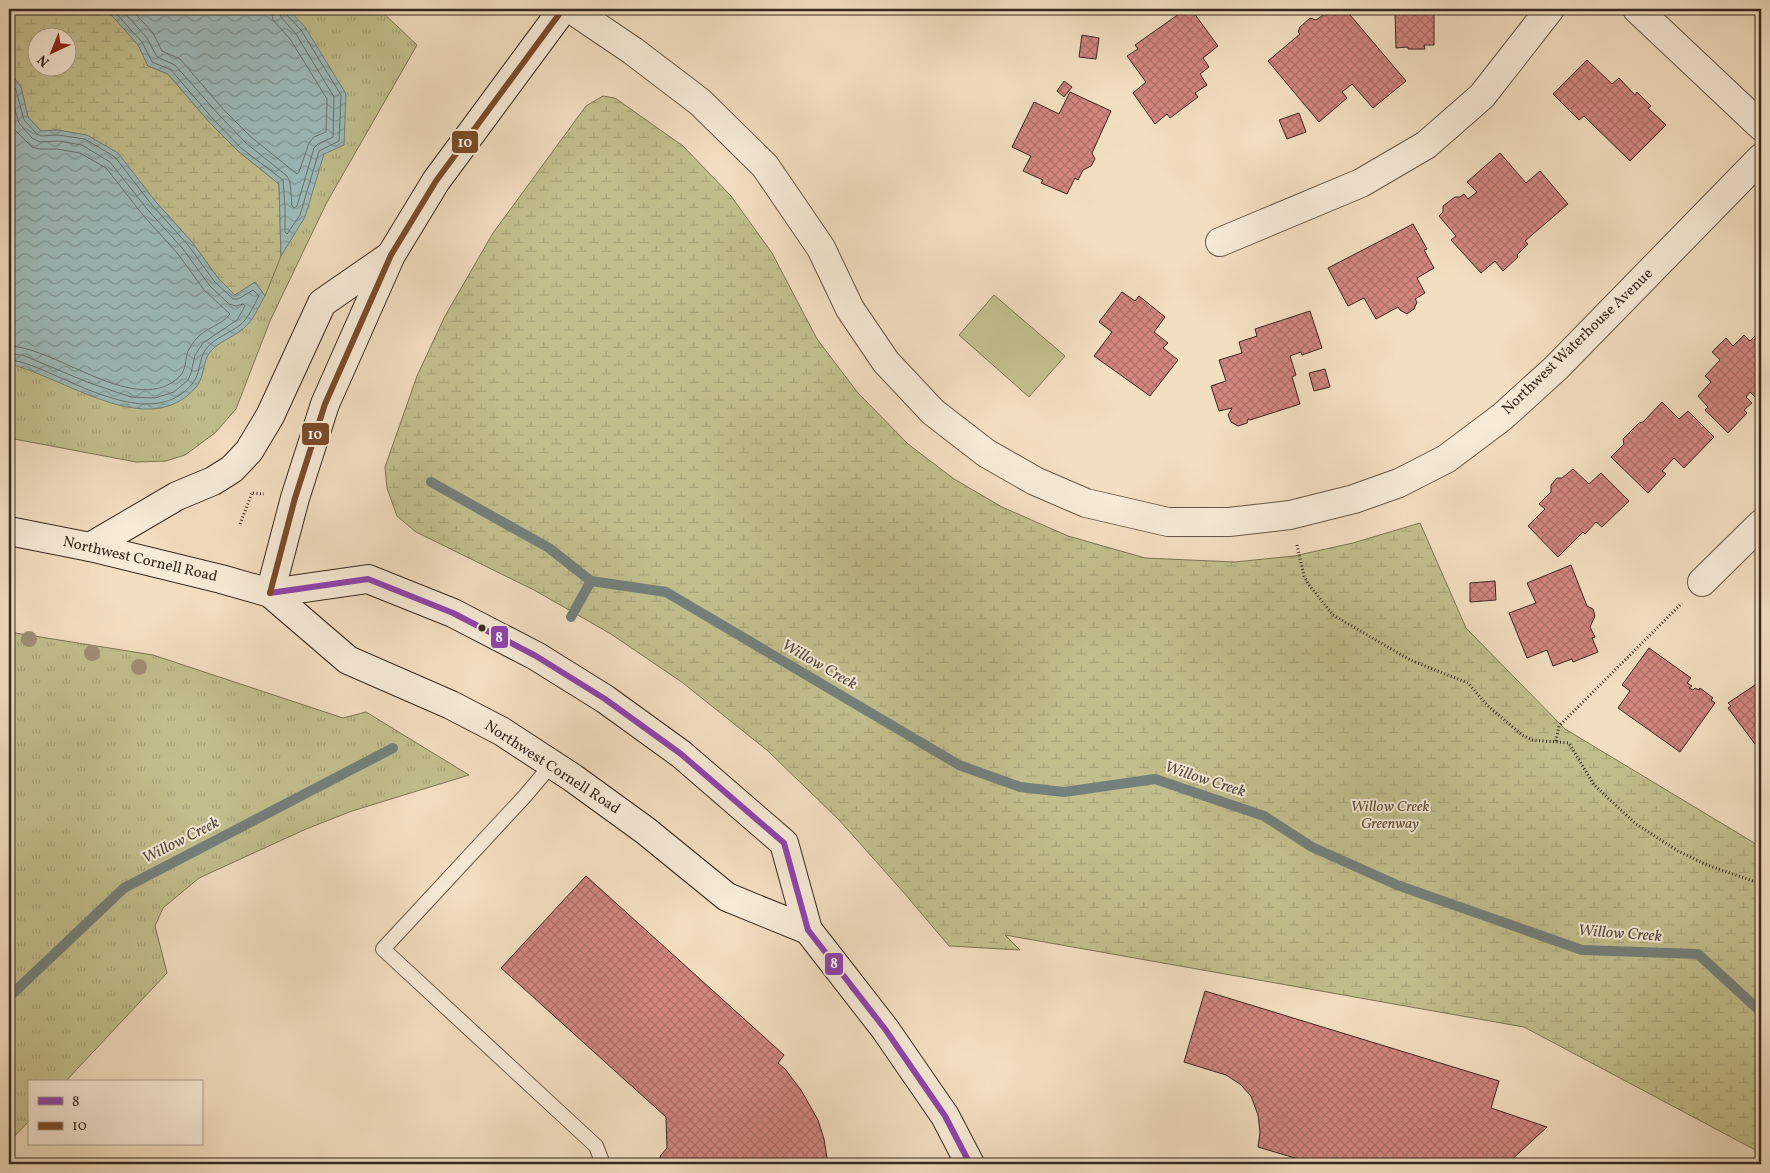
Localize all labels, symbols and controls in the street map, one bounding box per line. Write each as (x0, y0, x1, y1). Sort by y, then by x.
north arrow (28, 28, 78, 78)
text: N (34, 50, 54, 71)
line badge: 10 (451, 130, 479, 154)
text: 10 (458, 134, 472, 153)
street label: Northwest Waterhouse Avenue (1498, 264, 1658, 420)
line badge: 10 (301, 422, 330, 446)
text: 10 (308, 426, 322, 445)
street label: Northwest Cornell Road (61, 532, 219, 588)
unlabelled marker (477, 623, 487, 633)
line badge: 8 (490, 625, 509, 649)
text: 8 (495, 629, 503, 648)
water label: Willow Creek (777, 634, 861, 696)
street label: Northwest Cornell Road (480, 716, 624, 820)
water label: Willow Creek (1162, 757, 1249, 804)
park label: Willow Creek Greenway (1351, 797, 1429, 835)
water label: Willow Creek (139, 812, 224, 870)
water label: Willow Creek (1577, 920, 1663, 948)
line badge: 8 (824, 952, 844, 976)
text: 8 (830, 955, 838, 974)
legend (28, 1080, 202, 1146)
text: 8 (72, 1092, 80, 1113)
text: 10 (72, 1116, 87, 1137)

